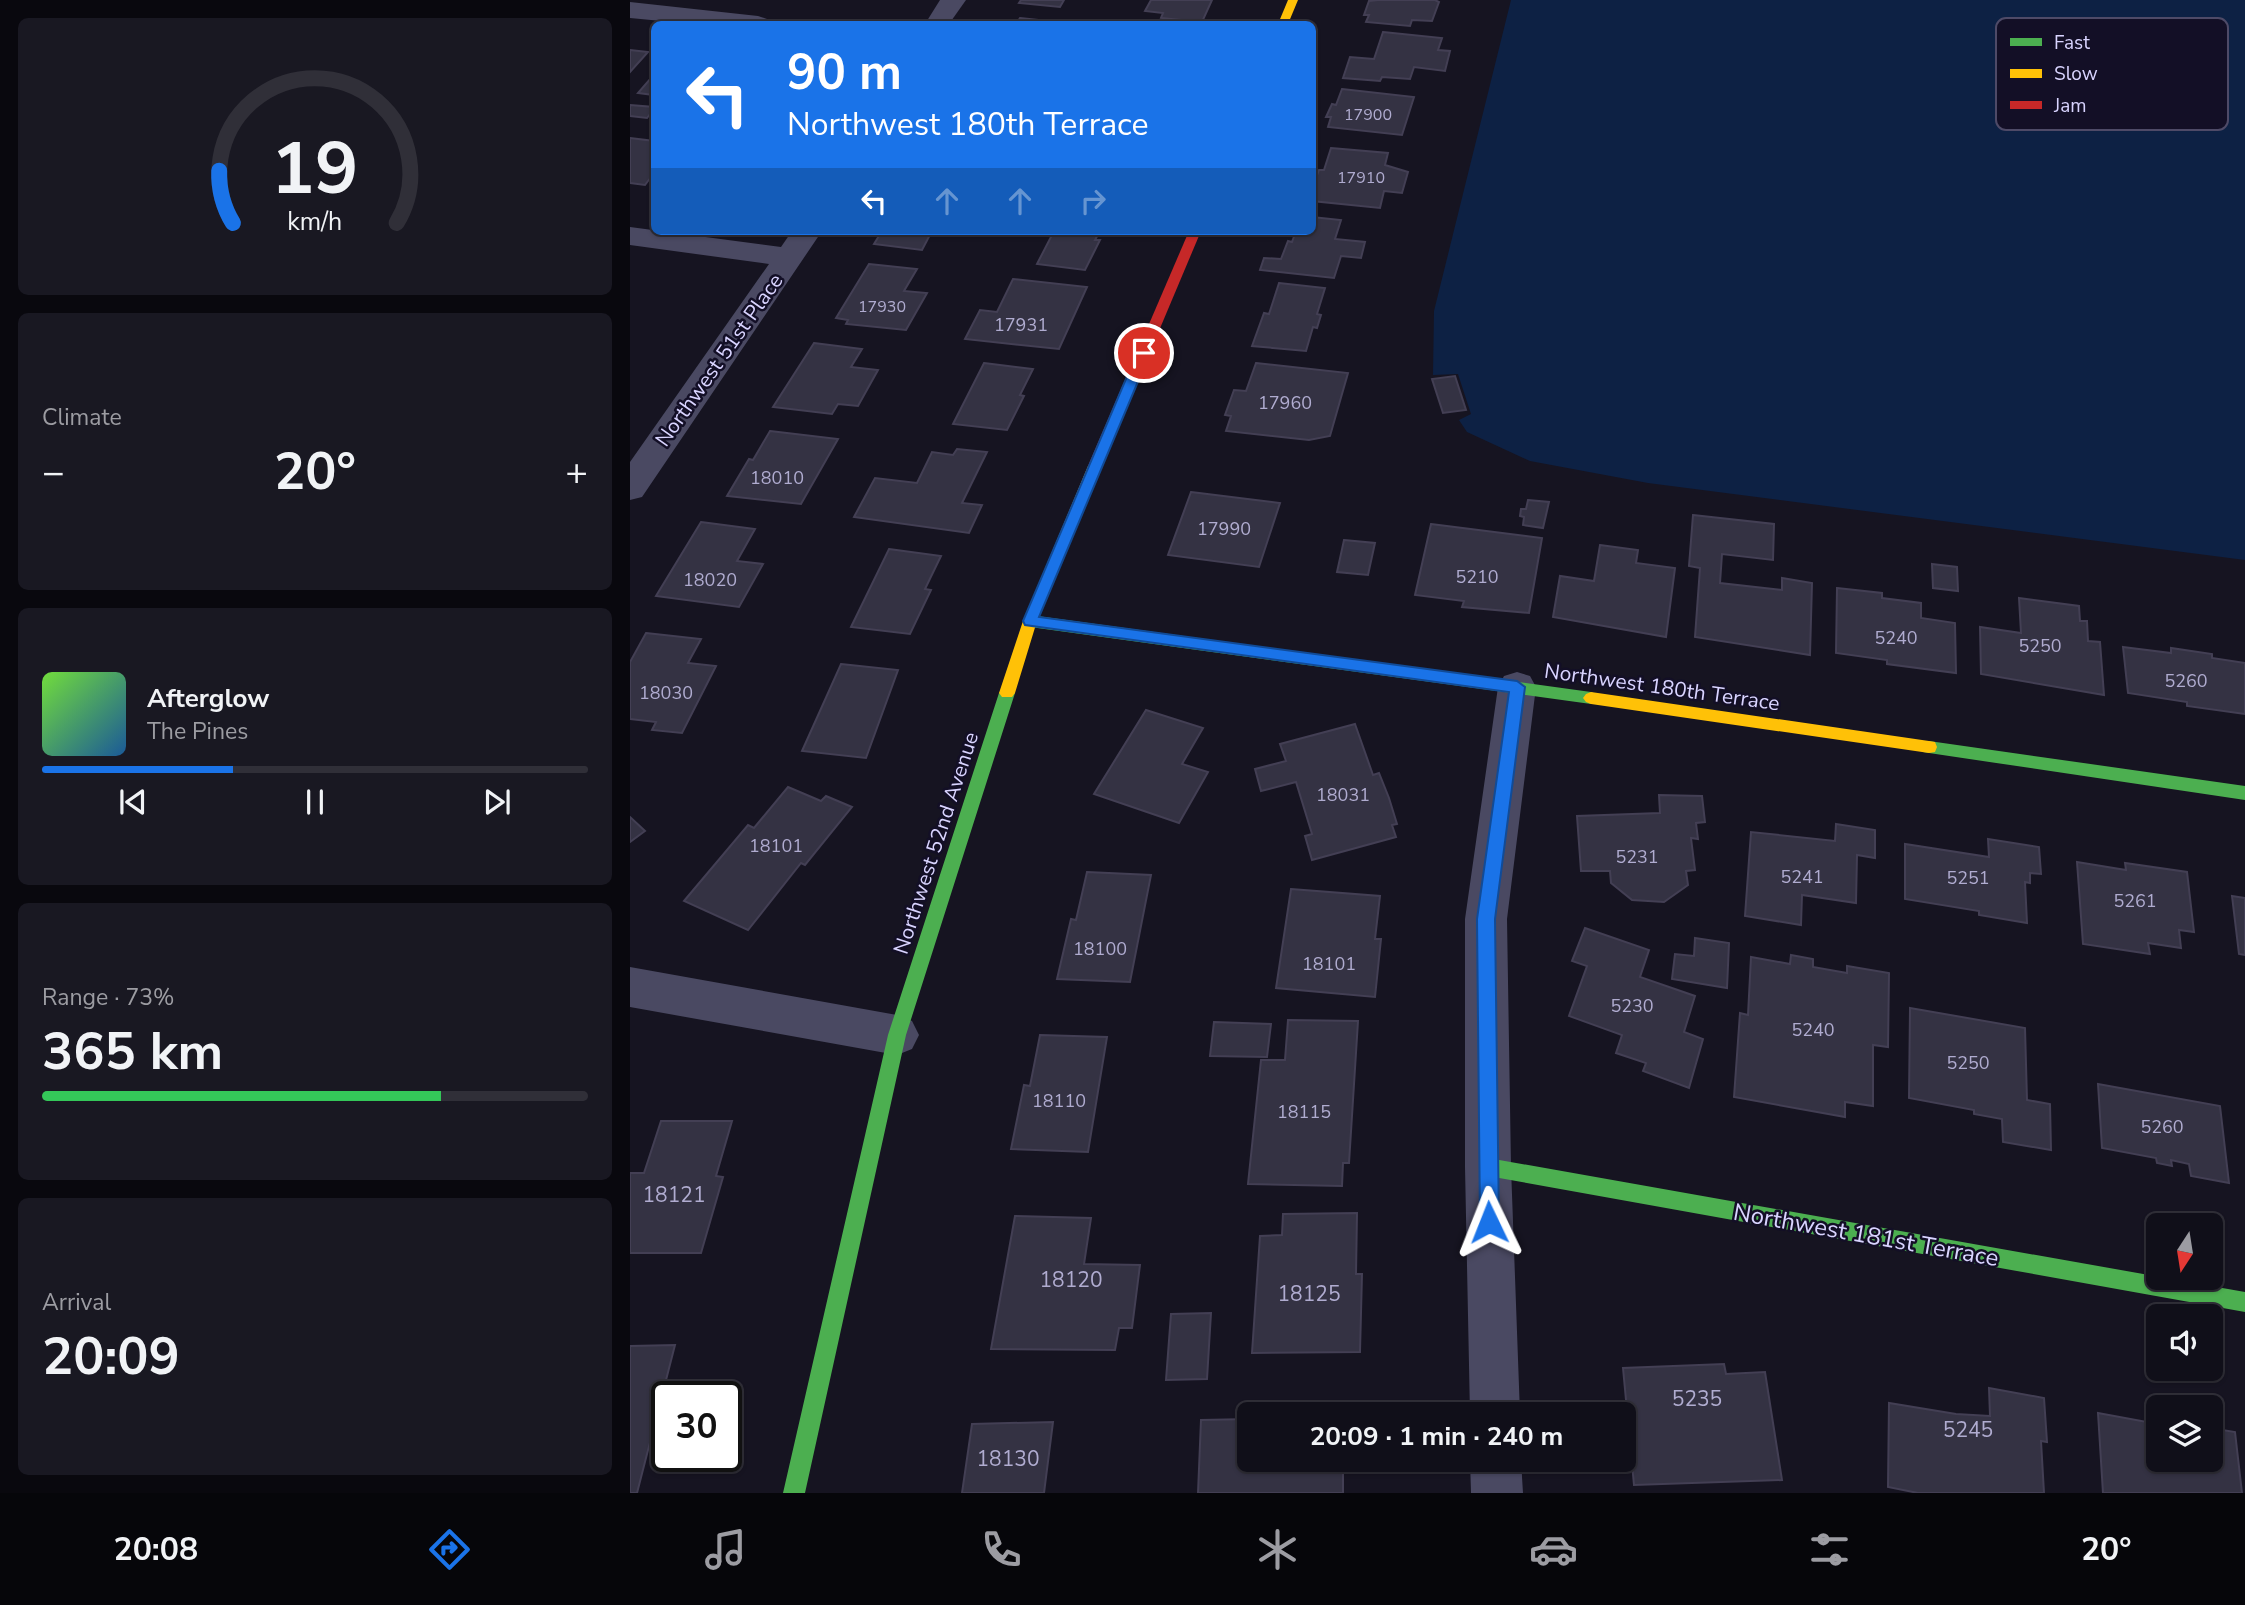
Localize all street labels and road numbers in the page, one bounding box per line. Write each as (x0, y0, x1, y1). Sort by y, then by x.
street label: Northwest 51st Place (649, 268, 789, 452)
street label: Northwest 180th Terrace (1543, 657, 1781, 717)
street label: Northwest 52nd Avenue (887, 728, 985, 958)
street label: Northwest 181st Terrace (1731, 1196, 2001, 1274)

